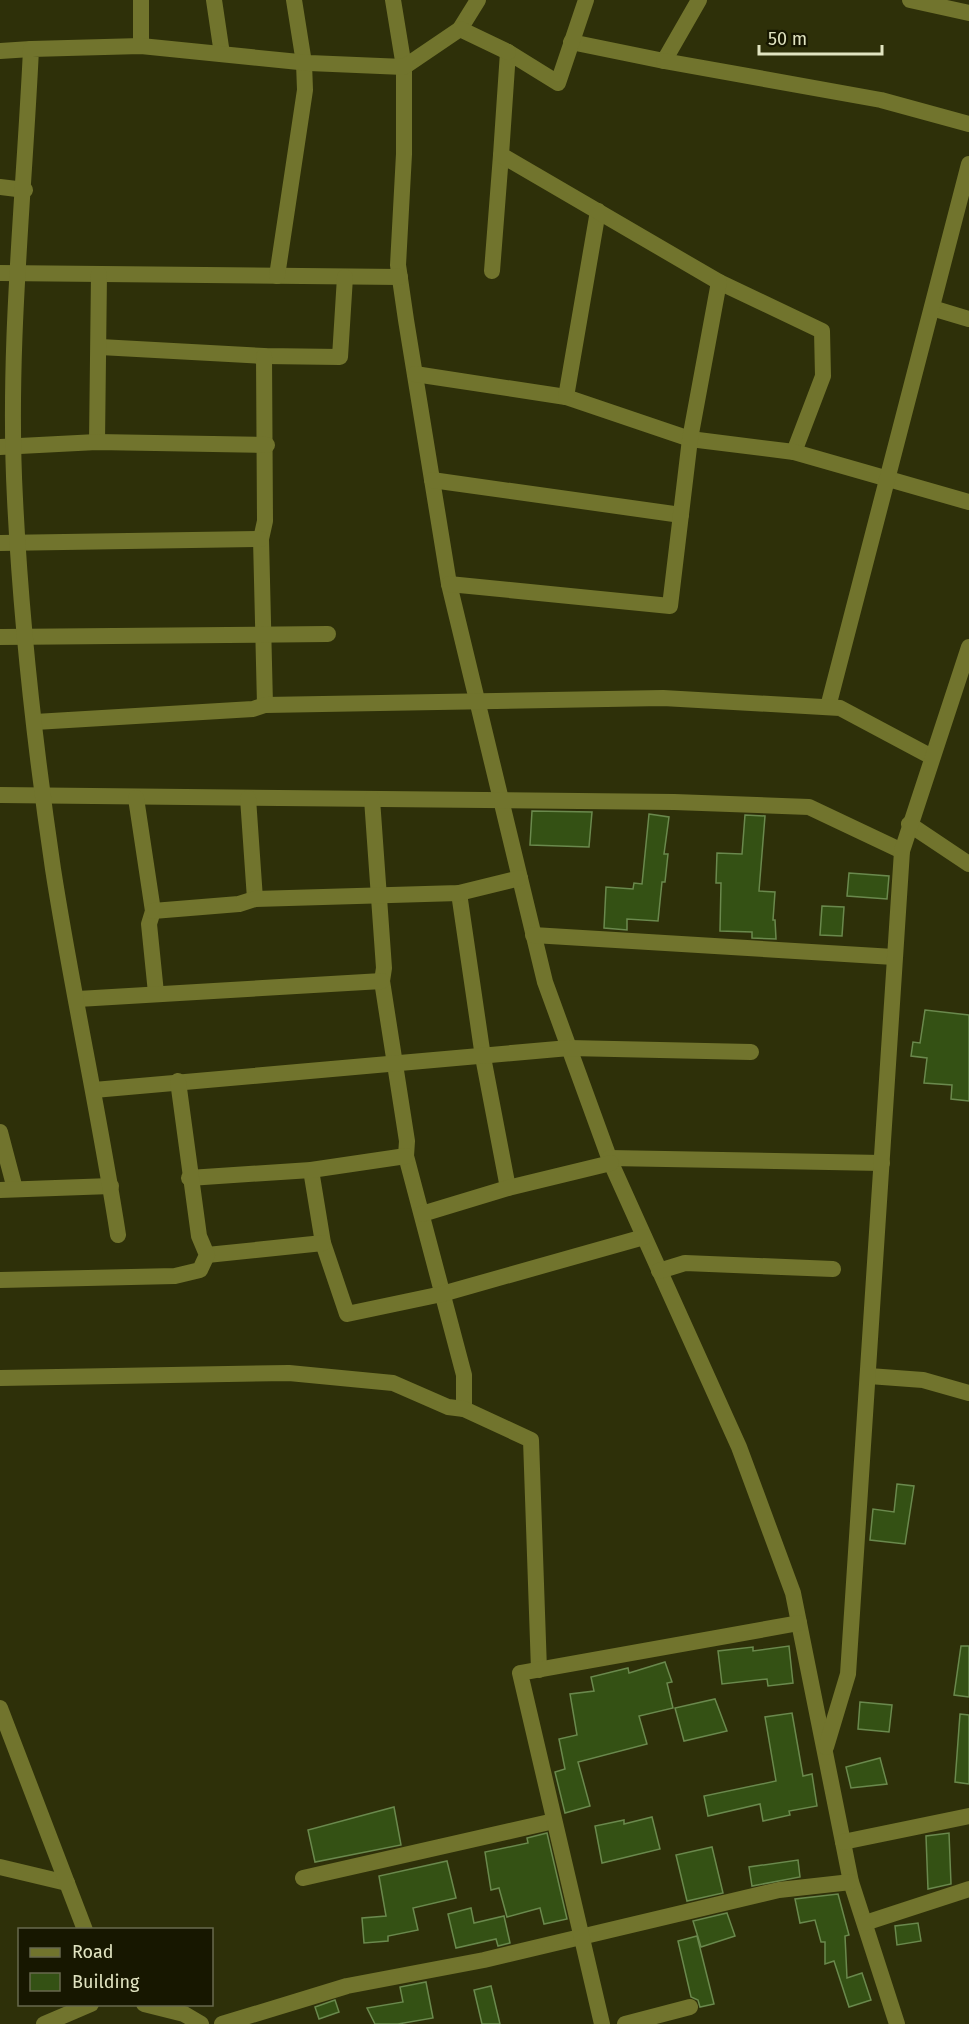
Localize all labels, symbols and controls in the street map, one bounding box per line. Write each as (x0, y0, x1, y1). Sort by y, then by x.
scale bar (759, 18, 882, 56)
text: 50 m (768, 28, 807, 50)
legend (18, 1928, 213, 2006)
text: Road (72, 1941, 114, 1963)
text: Building (72, 1971, 140, 1993)

